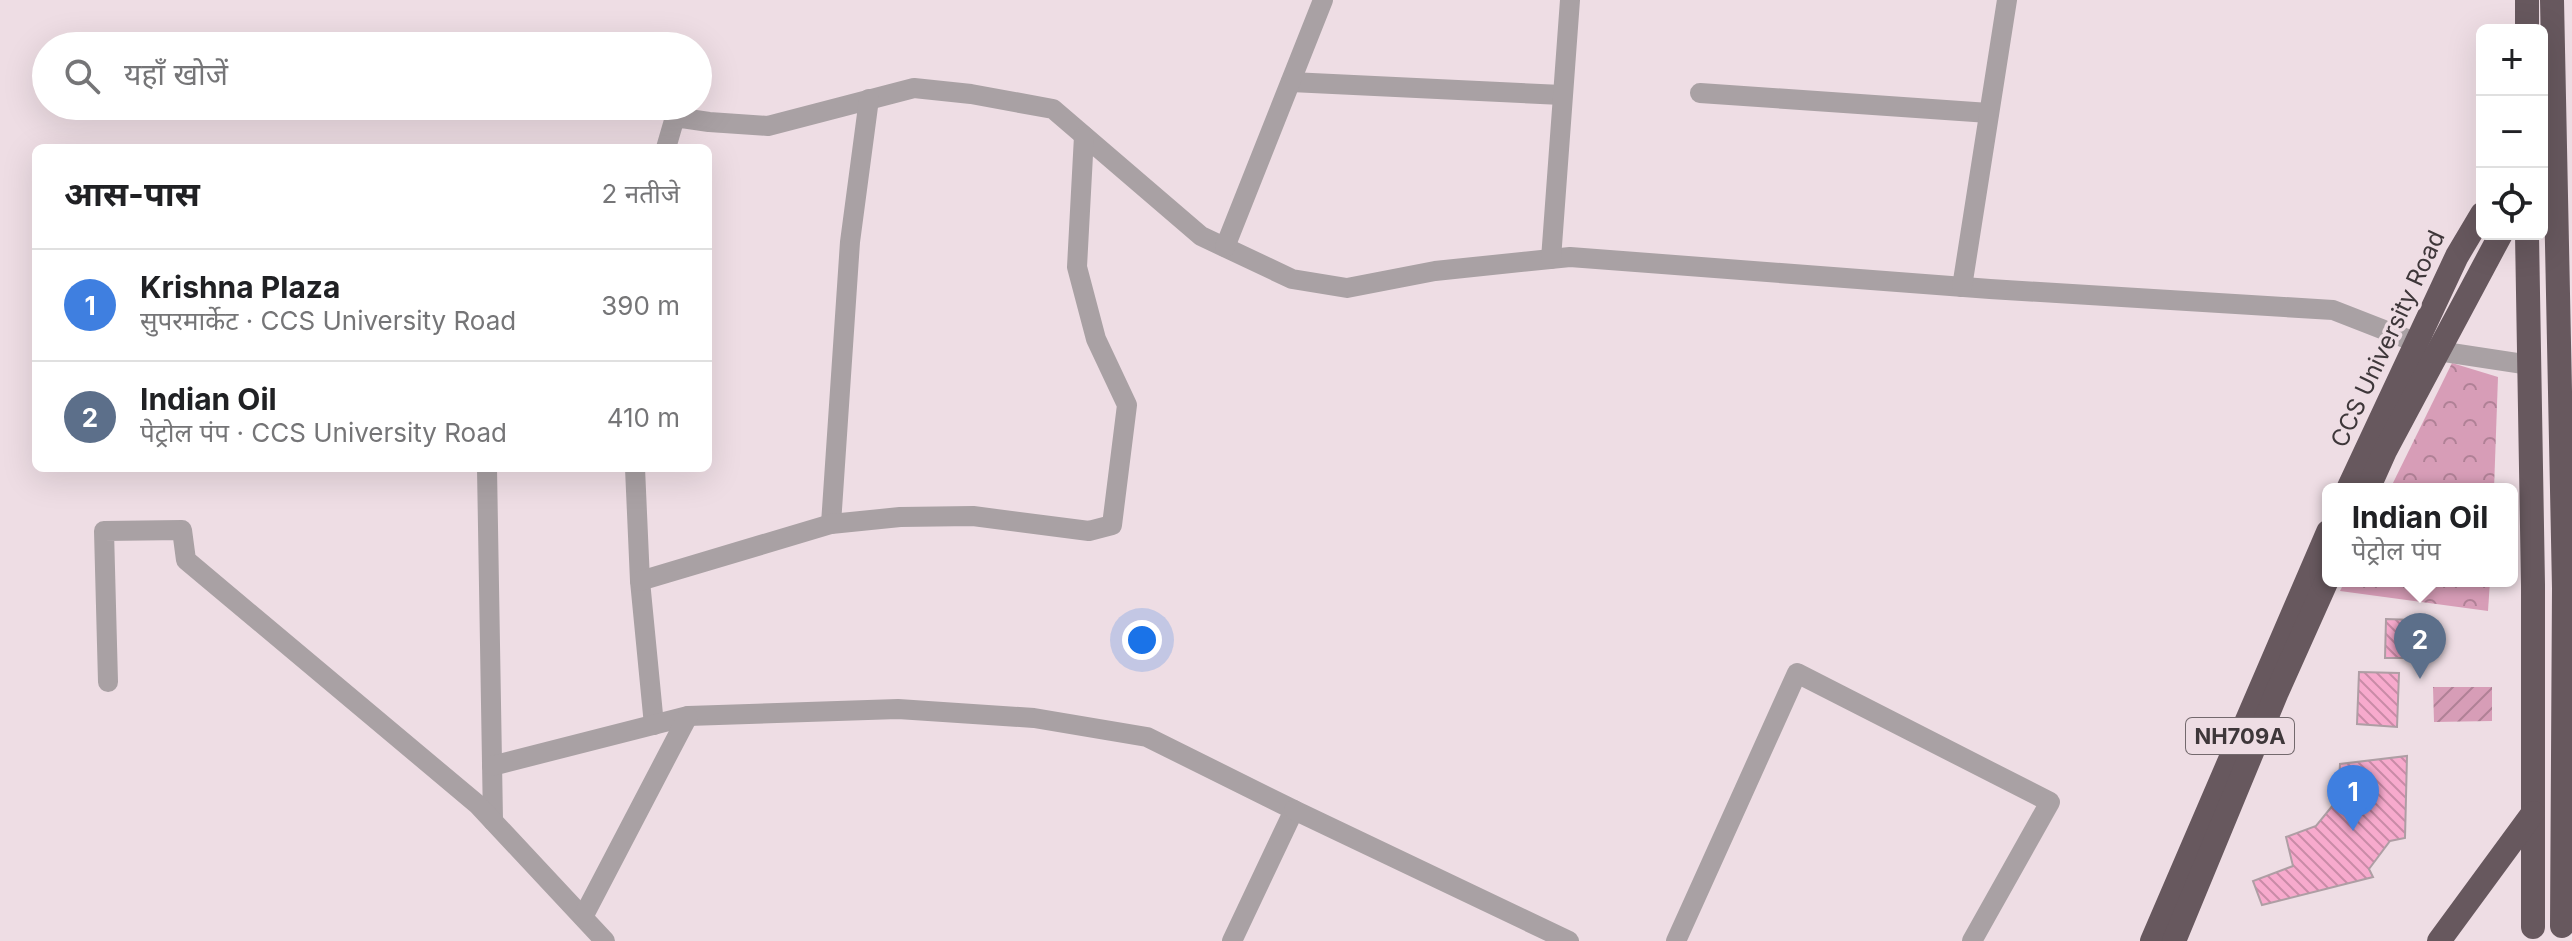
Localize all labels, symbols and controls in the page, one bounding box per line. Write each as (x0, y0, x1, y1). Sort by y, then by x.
map controls (2476, 24, 2548, 240)
button: + (2476, 24, 2548, 96)
search box (32, 32, 712, 120)
icon: search (60, 54, 104, 98)
text: यहाँ खोजें (124, 56, 228, 92)
button: − (2476, 96, 2548, 168)
button: locate (2476, 168, 2548, 240)
text: आस-पास (64, 173, 200, 214)
text: 2 नतीजे (602, 178, 680, 209)
street label: CCS University Road (2325, 226, 2451, 452)
text: Krishna Plaza (140, 269, 340, 305)
text: 1 (84, 290, 96, 321)
text: 390 m (601, 290, 680, 321)
text: सुपरमार्केट · CCS University Road (140, 305, 516, 336)
text: Indian Oil (140, 381, 277, 417)
text: 2 (82, 402, 98, 433)
text: 410 m (607, 402, 680, 433)
text: पेट्रोल पंप · CCS University Road (140, 417, 507, 448)
popup (2322, 483, 2518, 587)
text: Indian Oil (2352, 499, 2488, 535)
text: पेट्रोल पंप (2352, 535, 2441, 566)
pin: 2 (2394, 613, 2446, 679)
your location (1122, 620, 1162, 660)
road number: NH709A (2186, 718, 2294, 754)
pin: 1 (2327, 765, 2379, 831)

